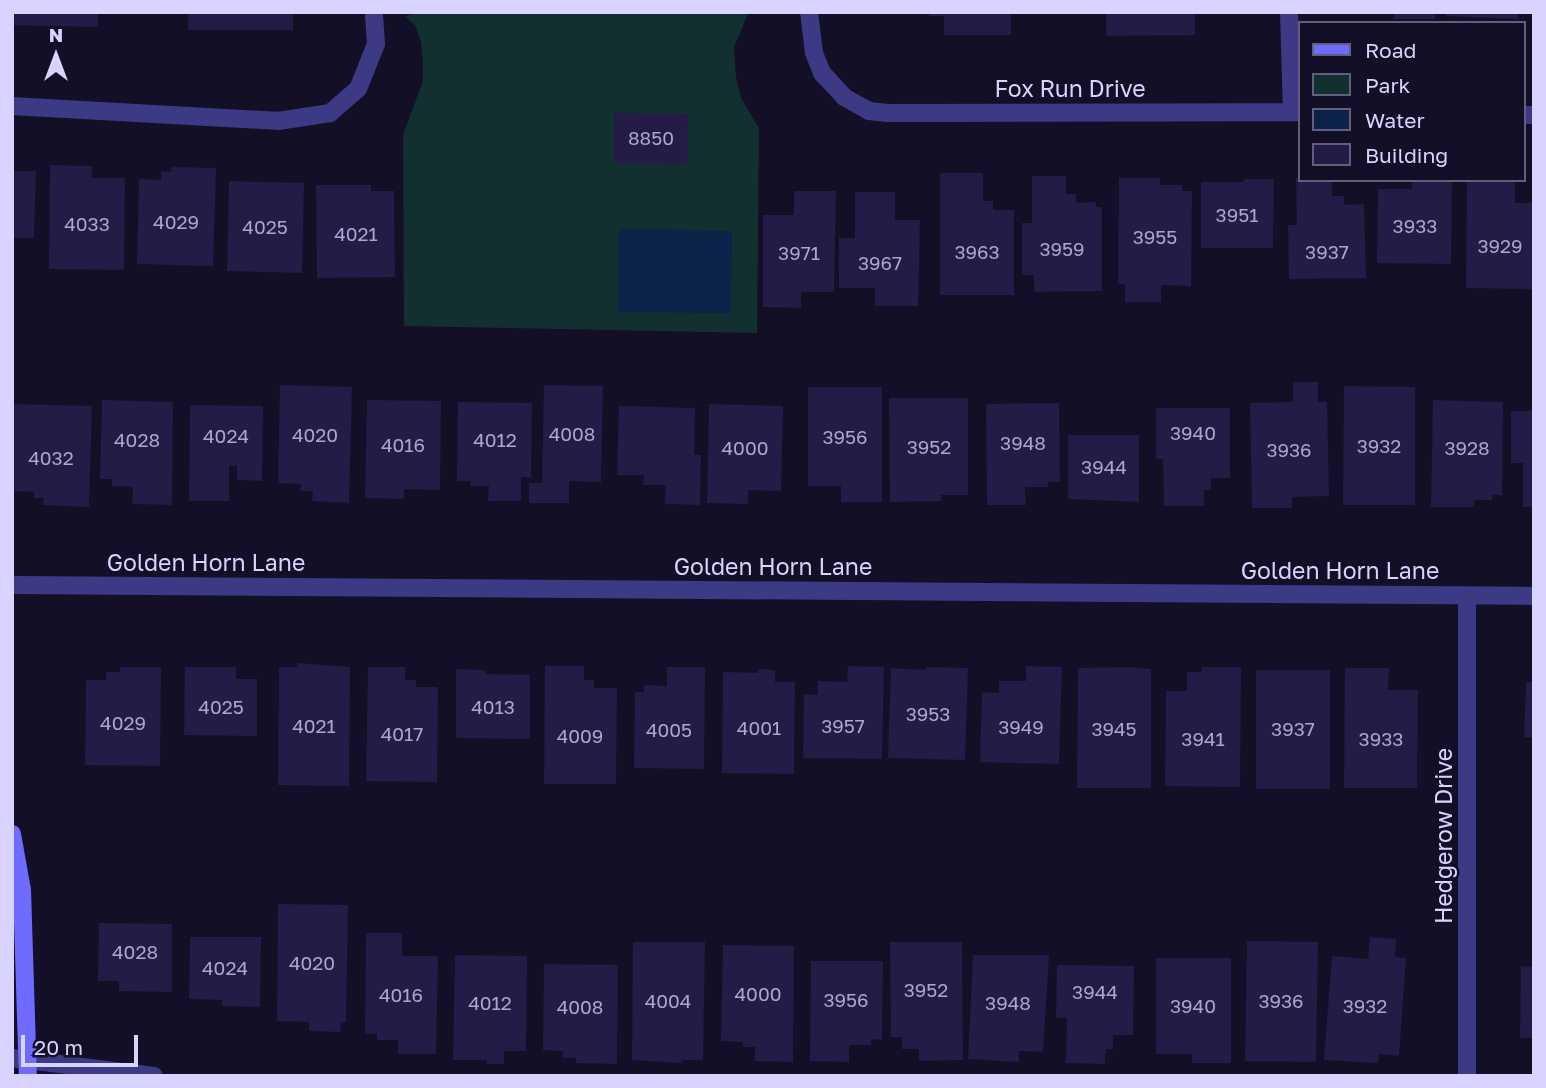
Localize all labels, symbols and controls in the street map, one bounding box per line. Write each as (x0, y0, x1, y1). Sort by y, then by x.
north arrow (21, 21, 91, 91)
legend (1298, 21, 1525, 182)
text: N (49, 23, 63, 46)
text: Road (1365, 37, 1416, 63)
text: Park (1365, 72, 1410, 98)
street label: Fox Run Drive (994, 74, 1146, 102)
text: Water (1365, 107, 1425, 133)
house number: 8850 (628, 127, 674, 149)
text: Building (1365, 142, 1448, 168)
house number: 3951 (1216, 204, 1258, 226)
house number: 4029 (153, 211, 199, 233)
house number: 4033 (64, 213, 110, 235)
house number: 3933 (1393, 215, 1437, 237)
house number: 4025 (242, 216, 288, 238)
house number: 4021 (334, 223, 378, 245)
house number: 3955 (1133, 226, 1177, 248)
house number: 3929 (1477, 235, 1523, 257)
house number: 3959 (1039, 238, 1085, 260)
house number: 3963 (954, 241, 1000, 263)
house number: 3937 (1305, 241, 1349, 263)
house number: 3971 (778, 242, 820, 264)
house number: 3967 (858, 252, 902, 274)
house number: 3940 (1170, 422, 1216, 444)
house number: 4008 (549, 423, 595, 445)
house number: 4020 (292, 424, 338, 446)
house number: 4024 (203, 425, 249, 447)
house number: 3956 (822, 426, 868, 448)
house number: 4028 (114, 429, 160, 451)
house number: 4012 (473, 429, 517, 451)
house number: 3948 (1000, 432, 1046, 454)
house number: 4016 (381, 434, 425, 456)
house number: 3932 (1357, 435, 1401, 457)
house number: 3952 (907, 436, 951, 458)
house number: 4000 (722, 437, 768, 459)
house number: 3928 (1444, 437, 1490, 459)
house number: 3936 (1266, 439, 1312, 461)
house number: 4032 (28, 447, 74, 469)
house number: 3944 (1081, 456, 1127, 478)
street label: Golden Horn Lane (107, 548, 305, 576)
street label: Golden Horn Lane (674, 552, 872, 580)
street label: Golden Horn Lane (1241, 556, 1439, 584)
house number: 4025 (198, 696, 244, 718)
house number: 4013 (471, 696, 515, 718)
house number: 3953 (906, 703, 950, 725)
house number: 4029 (100, 712, 146, 734)
house number: 4021 (292, 715, 336, 737)
house number: 3957 (821, 715, 865, 737)
house number: 3949 (998, 716, 1044, 738)
house number: 4001 (737, 717, 781, 739)
house number: 3945 (1091, 718, 1137, 740)
house number: 3937 (1271, 718, 1315, 740)
house number: 4005 (646, 719, 692, 741)
house number: 4017 (381, 723, 423, 745)
house number: 4009 (557, 725, 603, 747)
house number: 3941 (1181, 728, 1225, 750)
house number: 3933 (1359, 728, 1403, 750)
street label: Hedgerow Drive (1429, 748, 1457, 924)
house number: 4028 (112, 941, 158, 963)
house number: 4020 (289, 952, 335, 974)
house number: 4024 (202, 957, 248, 979)
house number: 3952 (904, 979, 948, 1001)
house number: 3944 (1072, 981, 1118, 1003)
house number: 4000 (735, 983, 781, 1005)
house number: 4016 (379, 984, 423, 1006)
house number: 3956 (823, 989, 869, 1011)
house number: 4004 (645, 990, 691, 1012)
house number: 3936 (1258, 990, 1304, 1012)
house number: 4012 (468, 992, 512, 1014)
house number: 3948 (985, 992, 1031, 1014)
house number: 3940 (1170, 995, 1216, 1017)
house number: 3932 (1343, 995, 1387, 1017)
house number: 4008 (557, 996, 603, 1018)
scale bar (24, 1021, 142, 1066)
text: 20 m (34, 1034, 83, 1060)

